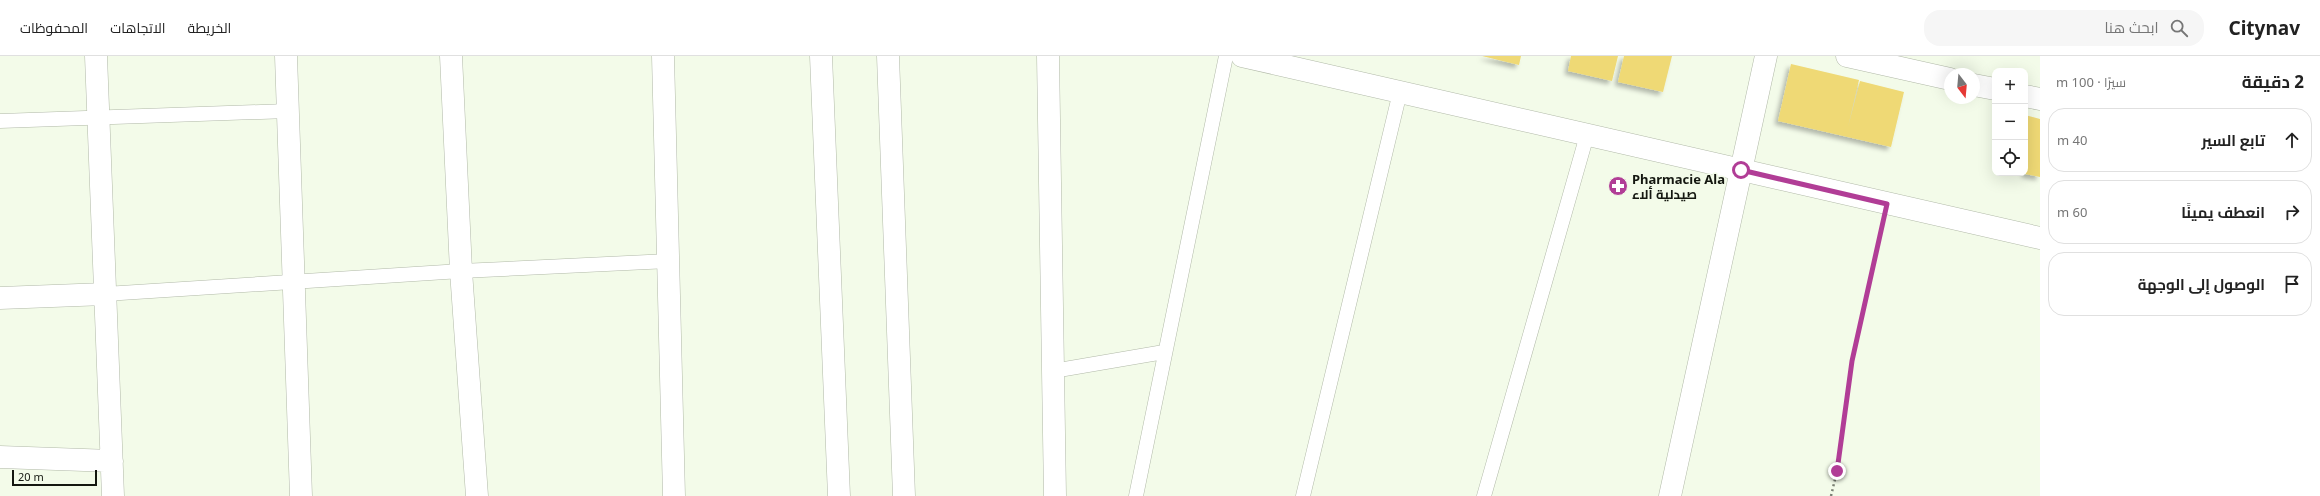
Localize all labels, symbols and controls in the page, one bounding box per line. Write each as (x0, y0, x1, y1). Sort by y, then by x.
search box (1924, 10, 2204, 46)
text: Citynav (2228, 15, 2300, 41)
text: ابحث هنا (2104, 17, 2158, 37)
icon: search (2168, 17, 2190, 39)
text: المحفوظات (20, 18, 88, 37)
text: الاتجاهات (110, 18, 166, 37)
text: الخريطة (188, 18, 231, 37)
north arrow (1944, 68, 1980, 104)
map controls (1992, 68, 2028, 176)
button: + (1992, 68, 2028, 104)
text: 2 دقيقة (2242, 70, 2304, 93)
text: سيرًا · 100 m (2056, 73, 2126, 91)
button: − (1992, 104, 2028, 140)
icon: ahead (2281, 129, 2303, 151)
text: تابع السير (2201, 130, 2265, 150)
text: 40 m (2057, 131, 2087, 149)
button: locate (1992, 140, 2028, 176)
route start (1732, 161, 1750, 179)
place label: Pharmacie Ala صيدلية ألاء (1632, 170, 1725, 203)
pharmacy icon: Pharmacie Ala صيدلية ألاء (1607, 175, 1629, 197)
icon: right (2281, 201, 2303, 223)
text: انعطف يمينًا (2181, 202, 2265, 222)
text: 60 m (2057, 203, 2087, 221)
icon: arrive (2281, 273, 2303, 295)
text: الوصول إلى الوجهة (2138, 274, 2265, 294)
route end (1828, 462, 1846, 480)
scale bar (12, 468, 97, 487)
text: 20 m (18, 469, 44, 484)

